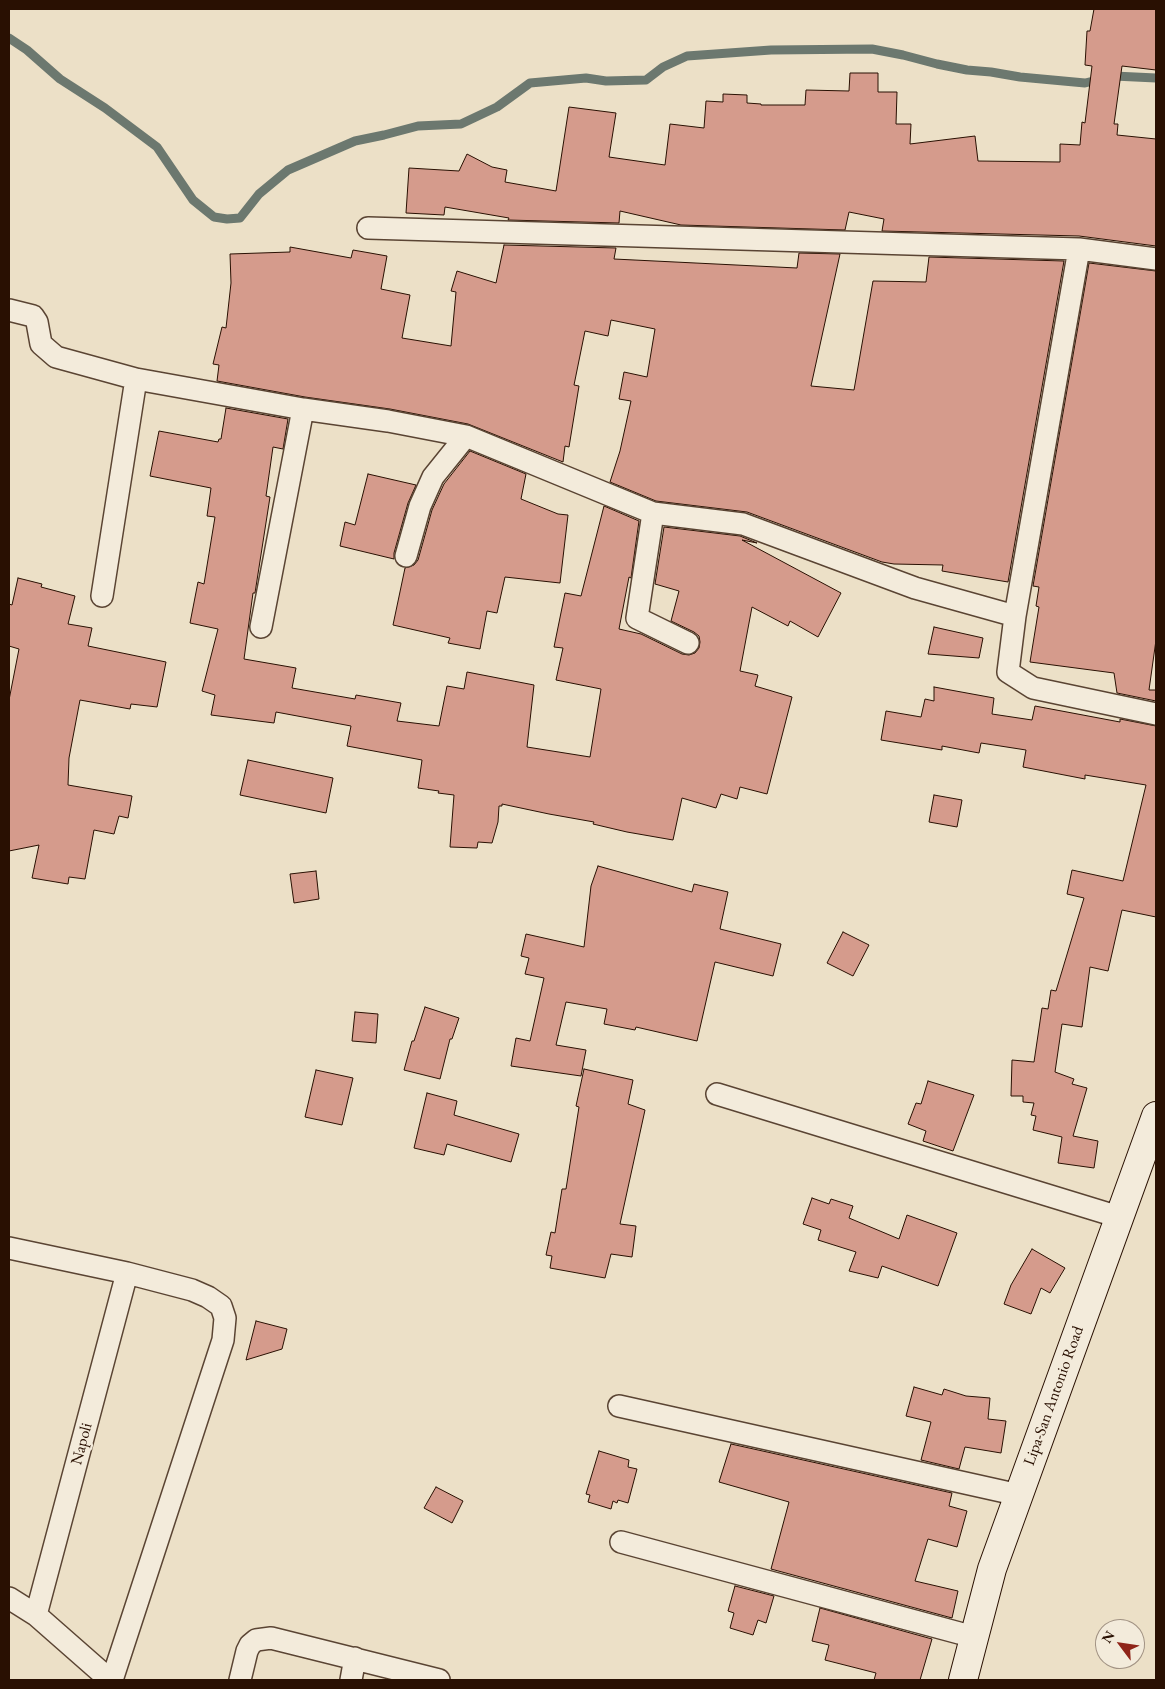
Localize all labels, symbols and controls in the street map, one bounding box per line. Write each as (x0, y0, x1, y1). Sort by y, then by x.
street label: Lipa-San Antonio Road (1020, 1324, 1088, 1468)
street label: Napoli (67, 1421, 97, 1467)
north arrow (1095, 1619, 1145, 1669)
text: N (1097, 1627, 1119, 1646)

